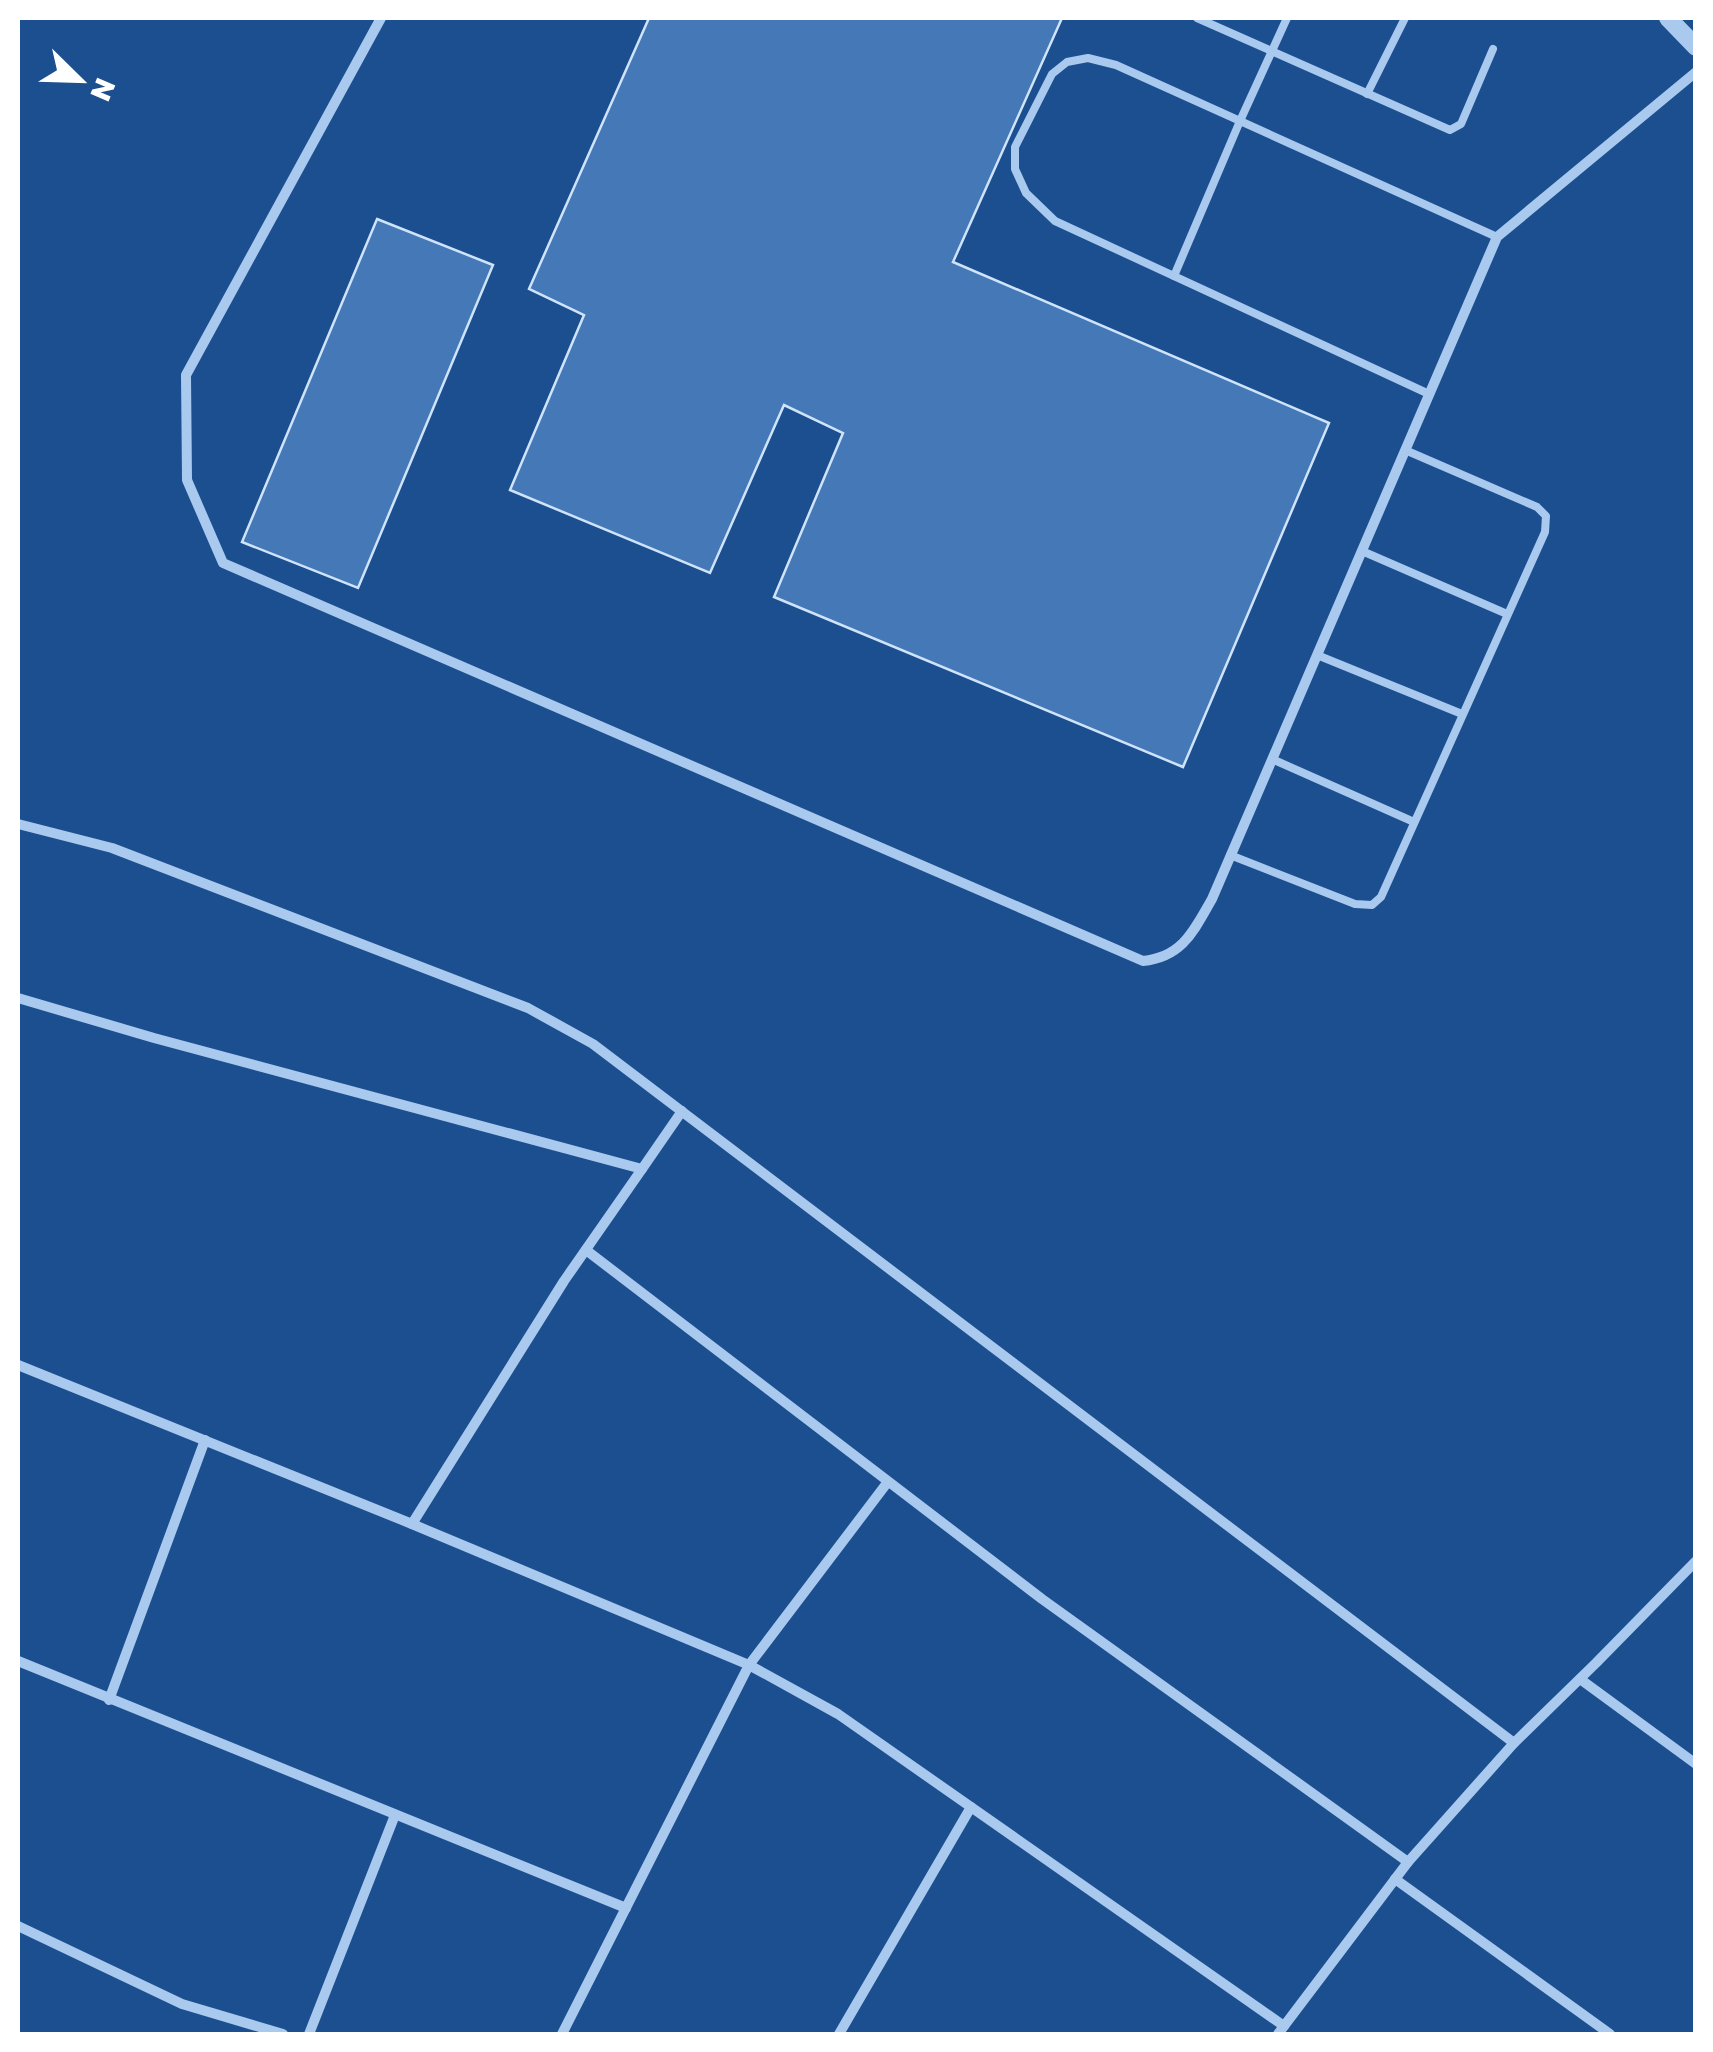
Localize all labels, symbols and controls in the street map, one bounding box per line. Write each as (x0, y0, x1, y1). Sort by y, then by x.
north arrow (30, 30, 130, 130)
text: N (84, 74, 123, 106)

